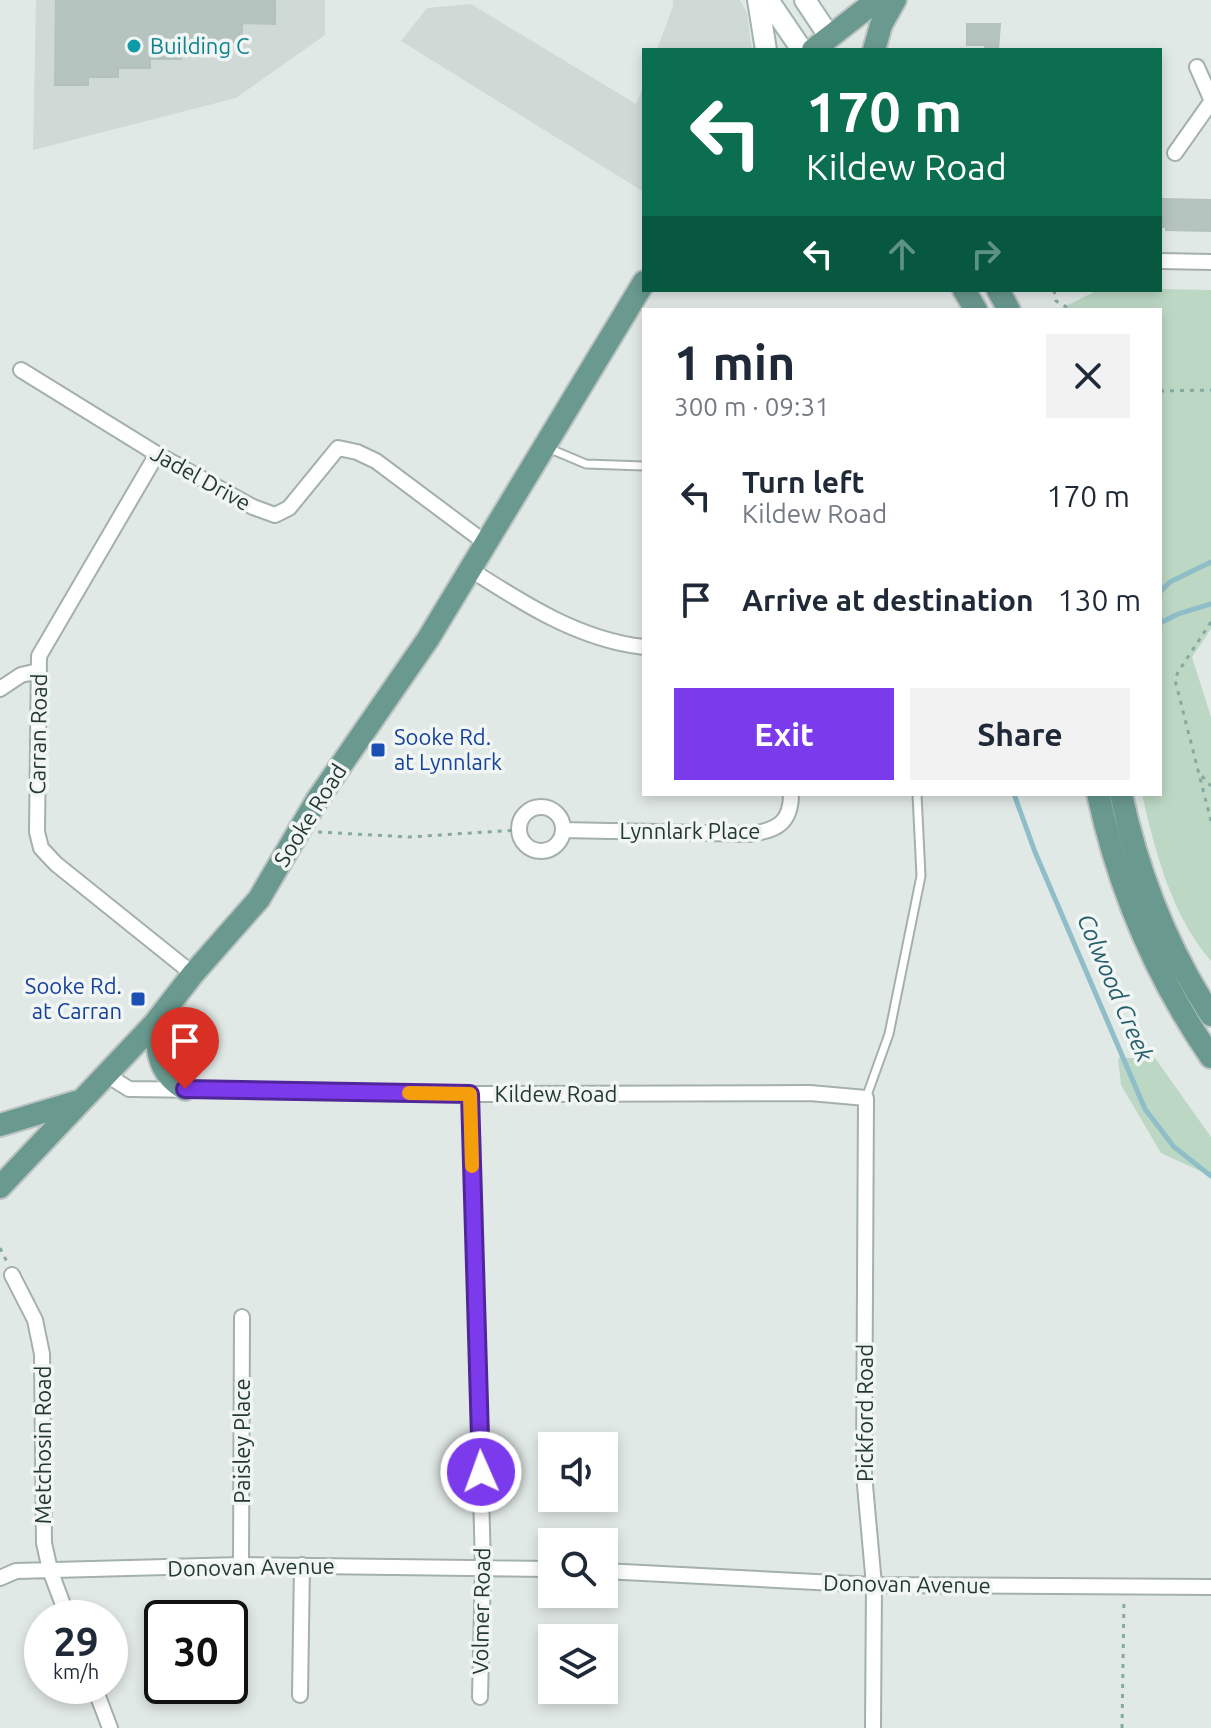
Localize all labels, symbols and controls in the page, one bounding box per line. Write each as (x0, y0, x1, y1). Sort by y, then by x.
place label: Building C (150, 33, 250, 58)
marker: Building C (125, 37, 143, 55)
icon: left (674, 80, 778, 184)
text: 170 m (806, 80, 962, 143)
text: Kildew Road (806, 146, 1007, 187)
icon: left (796, 232, 840, 276)
icon: ahead (880, 232, 924, 276)
icon: right (964, 232, 1008, 276)
button: close (1046, 334, 1130, 418)
text: 1 min (674, 335, 795, 389)
text: 300 m · 09:31 (674, 392, 830, 421)
street label: Jadel Drive (147, 440, 255, 515)
text: Turn left (742, 465, 864, 499)
icon: left (674, 474, 718, 518)
text: 170 m (1046, 479, 1130, 513)
text: Kildew Road (742, 499, 887, 528)
icon: arrive (674, 578, 718, 622)
text: Arrive at destination (742, 583, 1034, 617)
text: 130 m (1058, 583, 1141, 617)
street label: Carran Road (24, 673, 51, 795)
button: Exit (674, 688, 894, 780)
button: Share (910, 688, 1130, 780)
place label: Sooke Rd. at Lynnlark (394, 724, 502, 774)
marker: Sooke Rd. at Lynnlark (369, 741, 387, 759)
street label: Sooke Road (268, 759, 351, 871)
street label: Lynnlark Place (620, 818, 760, 843)
water label: Colwood Creek (1072, 910, 1159, 1066)
place label: Sooke Rd. at Carran (25, 973, 122, 1023)
marker: Sooke Rd. at Carran (129, 990, 147, 1008)
pin (151, 1007, 219, 1089)
icon: arrive (163, 1019, 207, 1063)
street label: Kildew Road (495, 1081, 617, 1106)
street label: Pickford Road (852, 1344, 877, 1482)
street label: Metchosin Road (30, 1366, 55, 1524)
street label: Paisley Place (229, 1378, 254, 1504)
position arrow (439, 1430, 523, 1514)
map controls (538, 1432, 618, 1704)
button: sound (538, 1432, 618, 1512)
button: search (538, 1528, 618, 1608)
street label: Volmer Road (467, 1547, 494, 1675)
street label: Donovan Avenue (167, 1553, 335, 1580)
street label: Donovan Avenue (823, 1570, 991, 1597)
speed limit sign: 30 (144, 1600, 248, 1704)
text: 29 (53, 1619, 99, 1664)
button: layers (538, 1624, 618, 1704)
text: km/h (53, 1660, 99, 1683)

